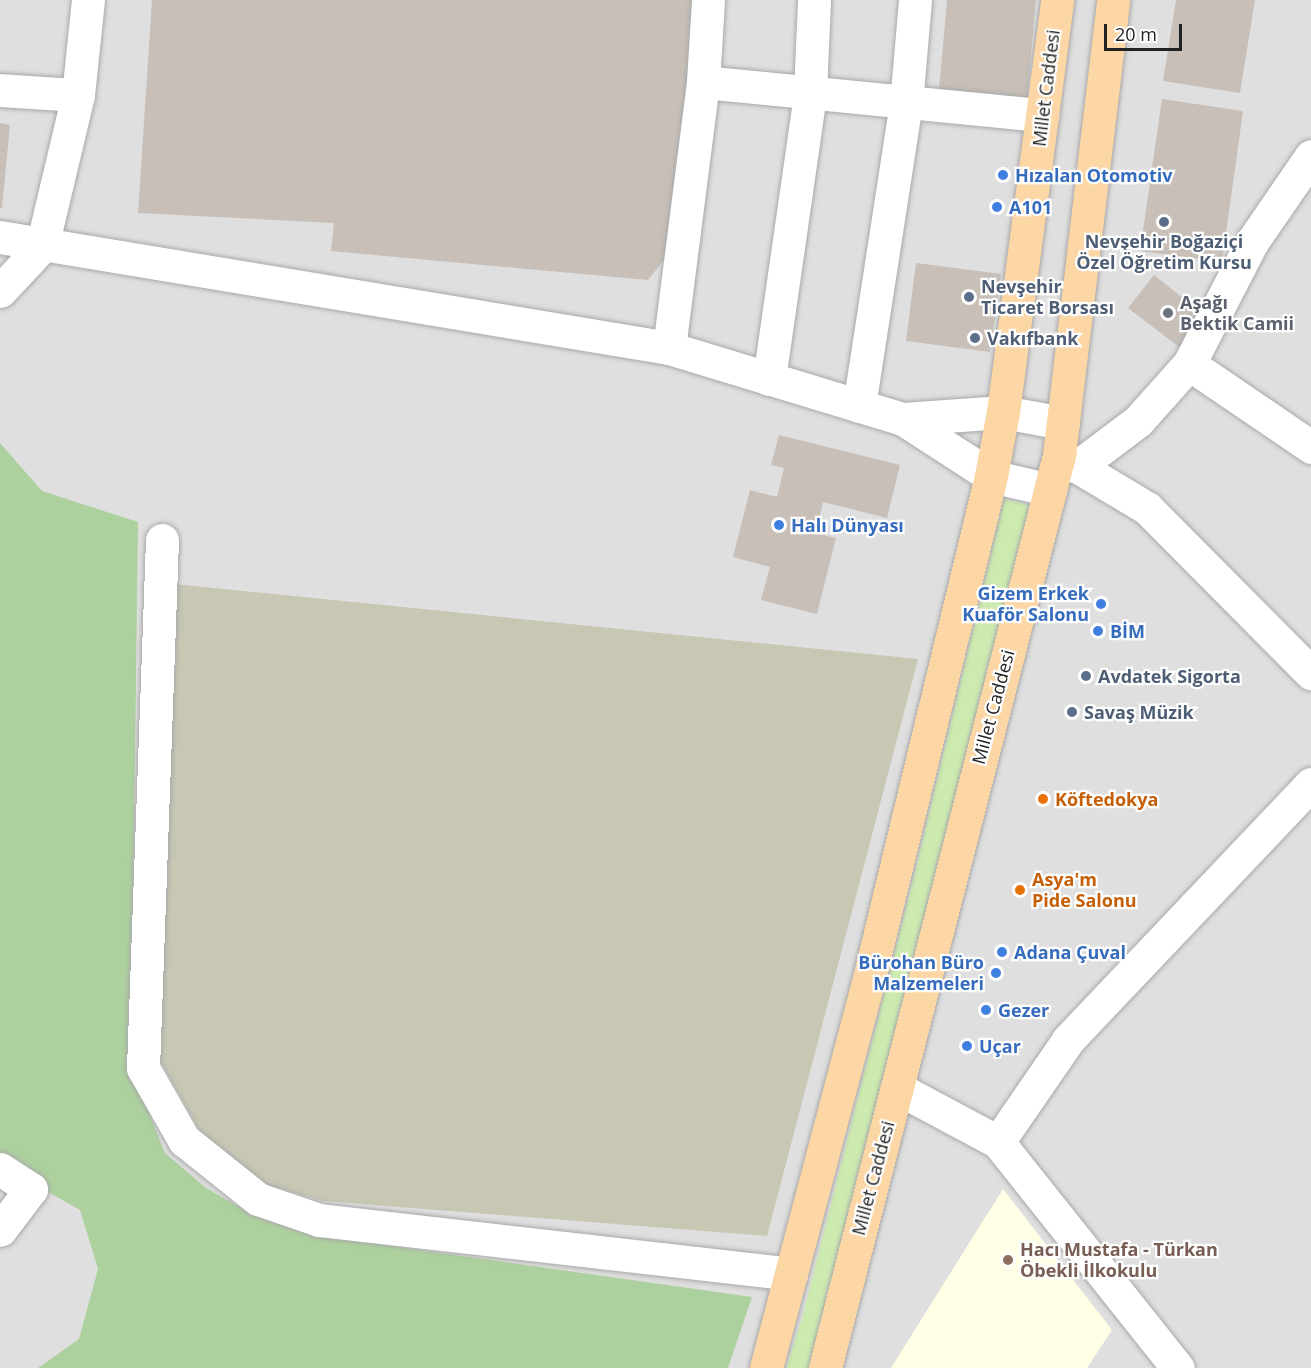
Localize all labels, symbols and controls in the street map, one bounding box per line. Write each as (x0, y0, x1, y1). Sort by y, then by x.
scale bar (1107, 12, 1185, 50)
text: 20 m (1115, 22, 1157, 46)
street label: Millet Caddesi (1028, 28, 1064, 148)
place label: Hızalan Otomotiv (1015, 164, 1172, 186)
marker: Hızalan Otomotiv (996, 168, 1010, 182)
place label: A101 (1009, 196, 1052, 218)
marker: A101 (990, 200, 1004, 214)
marker: Nevşehir Boğaziçi Özel Öğretim Kursu (1157, 215, 1171, 229)
place label: Nevşehir Boğaziçi Özel Öğretim Kursu (1076, 231, 1252, 274)
place label: Nevşehir Ticaret Borsası (981, 276, 1114, 318)
marker: Nevşehir Ticaret Borsası (962, 290, 976, 304)
place label: Aşağı Bektik Camii (1180, 292, 1294, 334)
marker: Aşağı Bektik Camii (1161, 306, 1175, 320)
place label: Vakıfbank (987, 327, 1078, 349)
marker: Vakıfbank (968, 331, 982, 345)
place label: Halı Dünyası (791, 514, 904, 536)
marker: Halı Dünyası (772, 518, 786, 532)
place label: Gizem Erkek Kuaför Salonu (962, 583, 1089, 626)
marker: Gizem Erkek Kuaför Salonu (1094, 597, 1108, 611)
place label: BİM (1110, 620, 1145, 642)
marker: BİM (1091, 624, 1105, 638)
street label: Millet Caddesi (967, 647, 1019, 767)
place label: Avdatek Sigorta (1098, 665, 1241, 687)
marker: Avdatek Sigorta (1079, 669, 1093, 683)
place label: Savaş Müzik (1084, 701, 1194, 723)
marker: Savaş Müzik (1065, 705, 1079, 719)
place label: Köftedokya (1055, 788, 1158, 810)
marker: Köftedokya (1036, 792, 1050, 806)
place label: Asya'm Pide Salonu (1032, 869, 1137, 912)
marker: Asya'm Pide Salonu (1013, 883, 1027, 897)
place label: Adana Çuval (1014, 941, 1126, 963)
marker: Adana Çuval (995, 945, 1009, 959)
place label: Bürohan Büro Malzemeleri (858, 952, 984, 994)
marker: Bürohan Büro Malzemeleri (989, 966, 1003, 980)
place label: Gezer (998, 999, 1049, 1021)
marker: Gezer (979, 1003, 993, 1017)
place label: Uçar (979, 1035, 1021, 1057)
marker: Uçar (960, 1039, 974, 1053)
street label: Millet Caddesi (847, 1118, 899, 1238)
place label: Hacı Mustafa - Türkan Öbekli İlkokulu (1020, 1239, 1218, 1282)
marker: Hacı Mustafa - Türkan Öbekli İlkokulu (1001, 1253, 1015, 1267)

